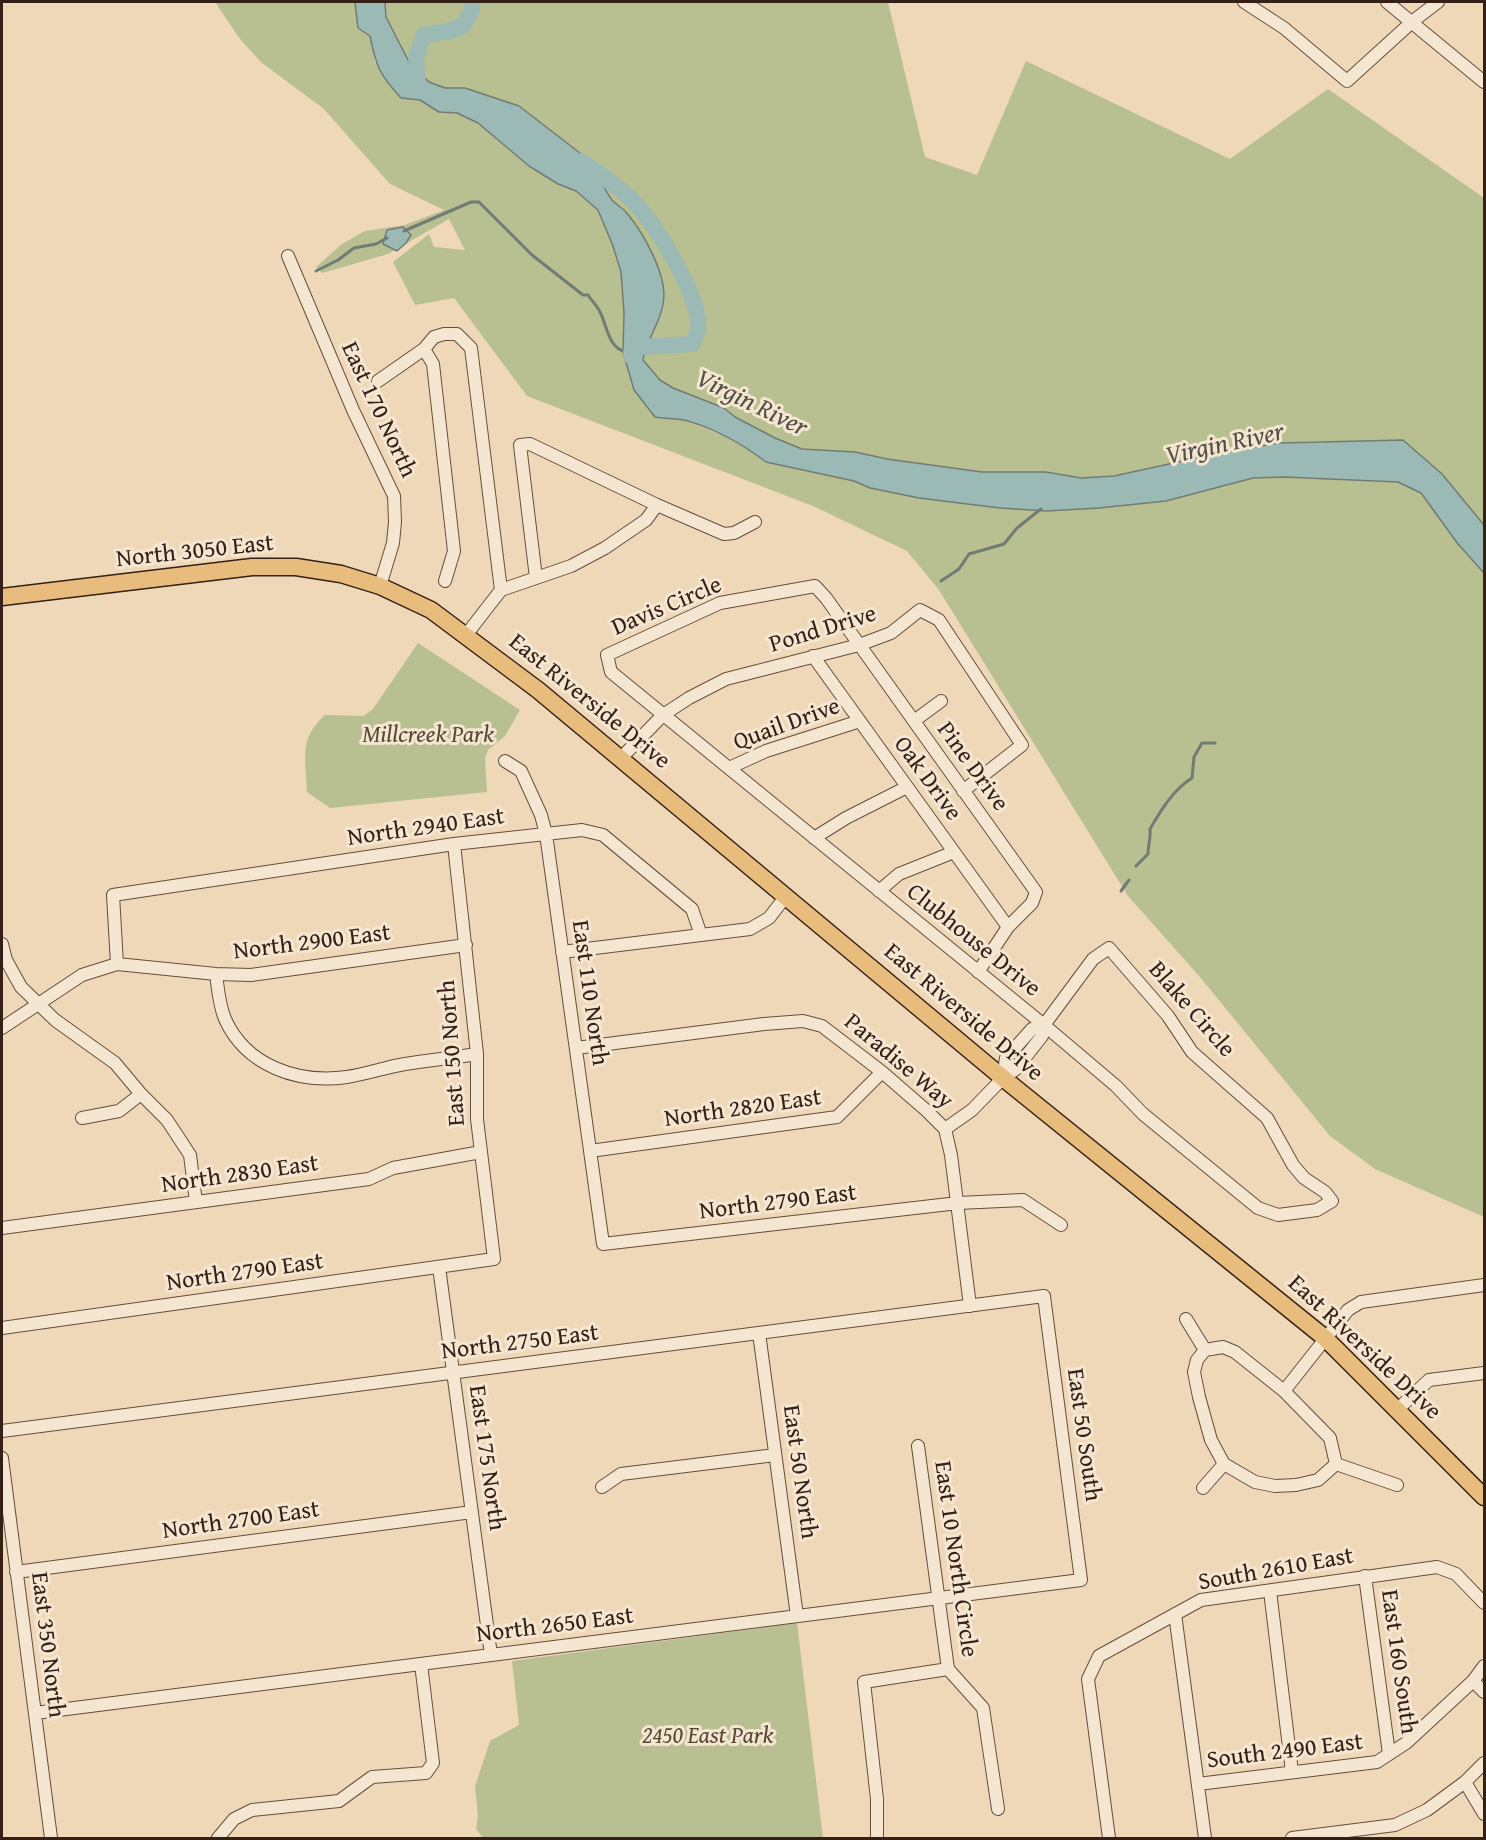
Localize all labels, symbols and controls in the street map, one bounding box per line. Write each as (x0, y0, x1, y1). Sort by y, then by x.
street label: East 170 North (334, 338, 422, 482)
water label: Virgin River (690, 364, 812, 444)
water label: Virgin River (1163, 417, 1287, 473)
street label: North 3050 East (115, 529, 275, 575)
street label: Davis Circle (608, 571, 726, 643)
street label: Pond Drive (766, 600, 880, 660)
street label: East Riverside Drive (502, 628, 676, 776)
street label: Quail Drive (730, 692, 844, 758)
street label: Pine Drive (930, 717, 1014, 817)
park label: Millcreek Park (362, 722, 494, 750)
street label: Oak Drive (887, 731, 967, 827)
street label: North 2940 East (346, 803, 506, 853)
street label: Clubhouse Drive (900, 878, 1046, 1004)
street label: East 110 North (565, 918, 613, 1068)
street label: North 2900 East (232, 919, 392, 967)
street label: East Riverside Drive (877, 938, 1049, 1088)
street label: Blake Circle (1142, 956, 1240, 1064)
street label: East 150 North (434, 979, 472, 1127)
street label: Paradise Way (838, 1008, 958, 1116)
street label: North 2820 East (663, 1084, 823, 1134)
street label: North 2830 East (160, 1150, 320, 1200)
street label: North 2790 East (698, 1179, 858, 1227)
street label: North 2790 East (165, 1248, 325, 1298)
street label: East Riverside Drive (1281, 1269, 1447, 1427)
street label: North 2750 East (440, 1319, 600, 1367)
street label: East 50 South (1059, 1367, 1107, 1503)
street label: East 175 North (462, 1383, 510, 1533)
street label: East 50 North (775, 1403, 823, 1541)
street label: East 10 North Circle (927, 1459, 983, 1659)
street label: North 2700 East (161, 1496, 321, 1546)
street label: South 2610 East (1196, 1542, 1356, 1598)
street label: East 350 North (24, 1571, 70, 1719)
street label: East 160 South (1374, 1588, 1422, 1736)
street label: North 2650 East (475, 1602, 635, 1650)
park label: 2450 East Park (642, 1723, 774, 1751)
street label: South 2490 East (1205, 1728, 1365, 1776)

